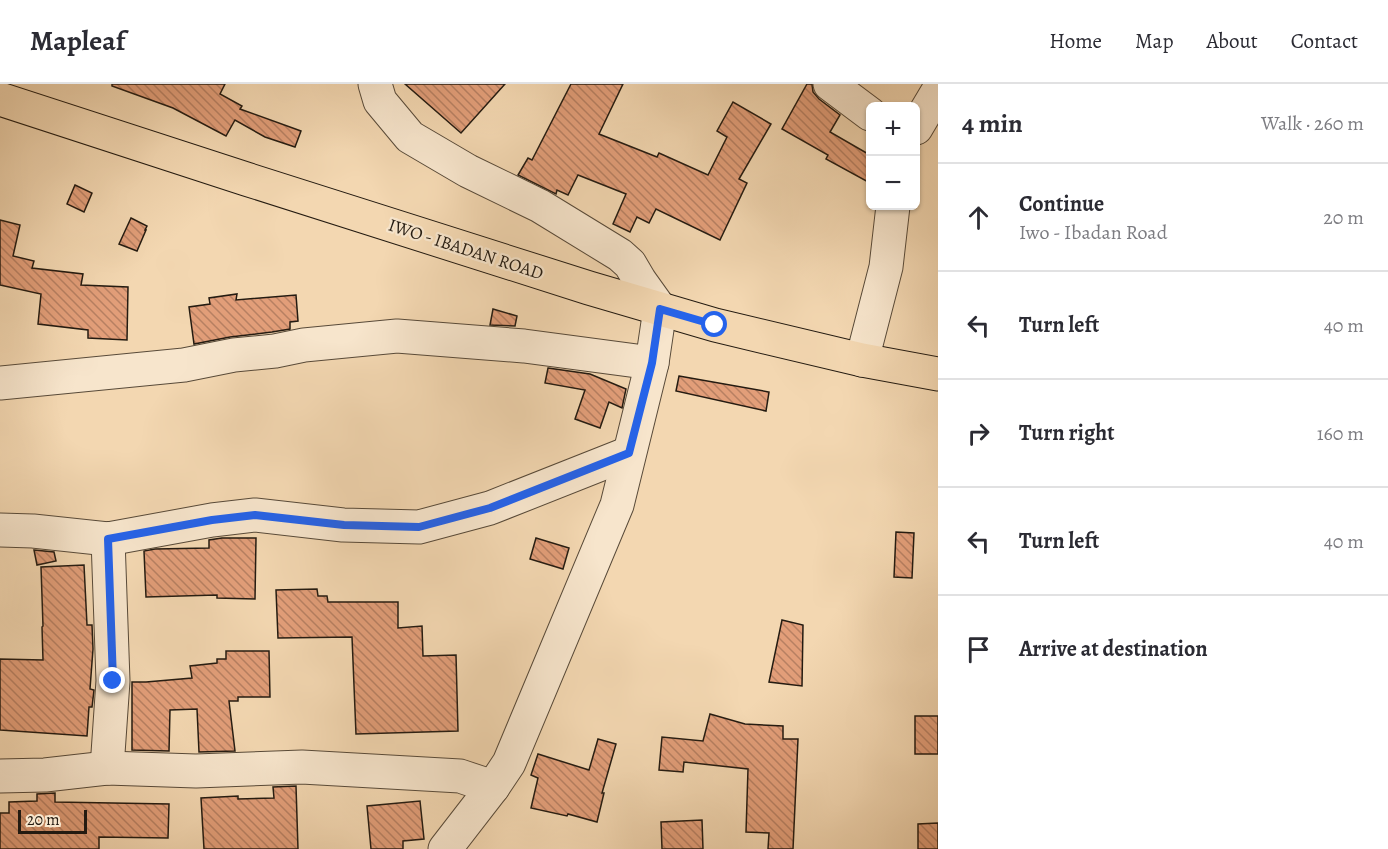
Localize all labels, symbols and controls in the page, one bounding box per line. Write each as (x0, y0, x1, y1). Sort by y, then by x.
text: Mapleaf (30, 22, 125, 60)
text: Home (1049, 27, 1102, 55)
text: Map (1135, 27, 1173, 55)
text: About (1206, 27, 1258, 55)
text: Contact (1291, 27, 1358, 55)
map controls (866, 102, 920, 210)
button: + (866, 102, 920, 156)
text: 4 min (962, 106, 1023, 141)
text: Walk · 260 m (1261, 110, 1364, 137)
button: − (866, 156, 920, 210)
text: Continue (1019, 189, 1104, 219)
icon: ahead (962, 201, 995, 234)
text: 20 m (1323, 204, 1364, 231)
street label: IWO - IBADAN ROAD (385, 213, 547, 285)
text: Iwo - Ibadan Road (1019, 219, 1167, 246)
icon: left (962, 309, 995, 342)
text: Turn left (1019, 310, 1099, 340)
route start (701, 311, 727, 337)
text: 40 m (1324, 312, 1364, 339)
icon: right (962, 417, 995, 450)
text: Turn right (1019, 418, 1115, 448)
text: 160 m (1317, 420, 1364, 447)
icon: left (962, 525, 995, 558)
text: Turn left (1019, 526, 1099, 556)
text: 40 m (1324, 528, 1364, 555)
icon: arrive (962, 633, 995, 666)
text: Arrive at destination (1019, 634, 1208, 664)
route end (99, 667, 125, 693)
scale bar (18, 807, 87, 834)
text: 20 m (27, 809, 60, 831)

